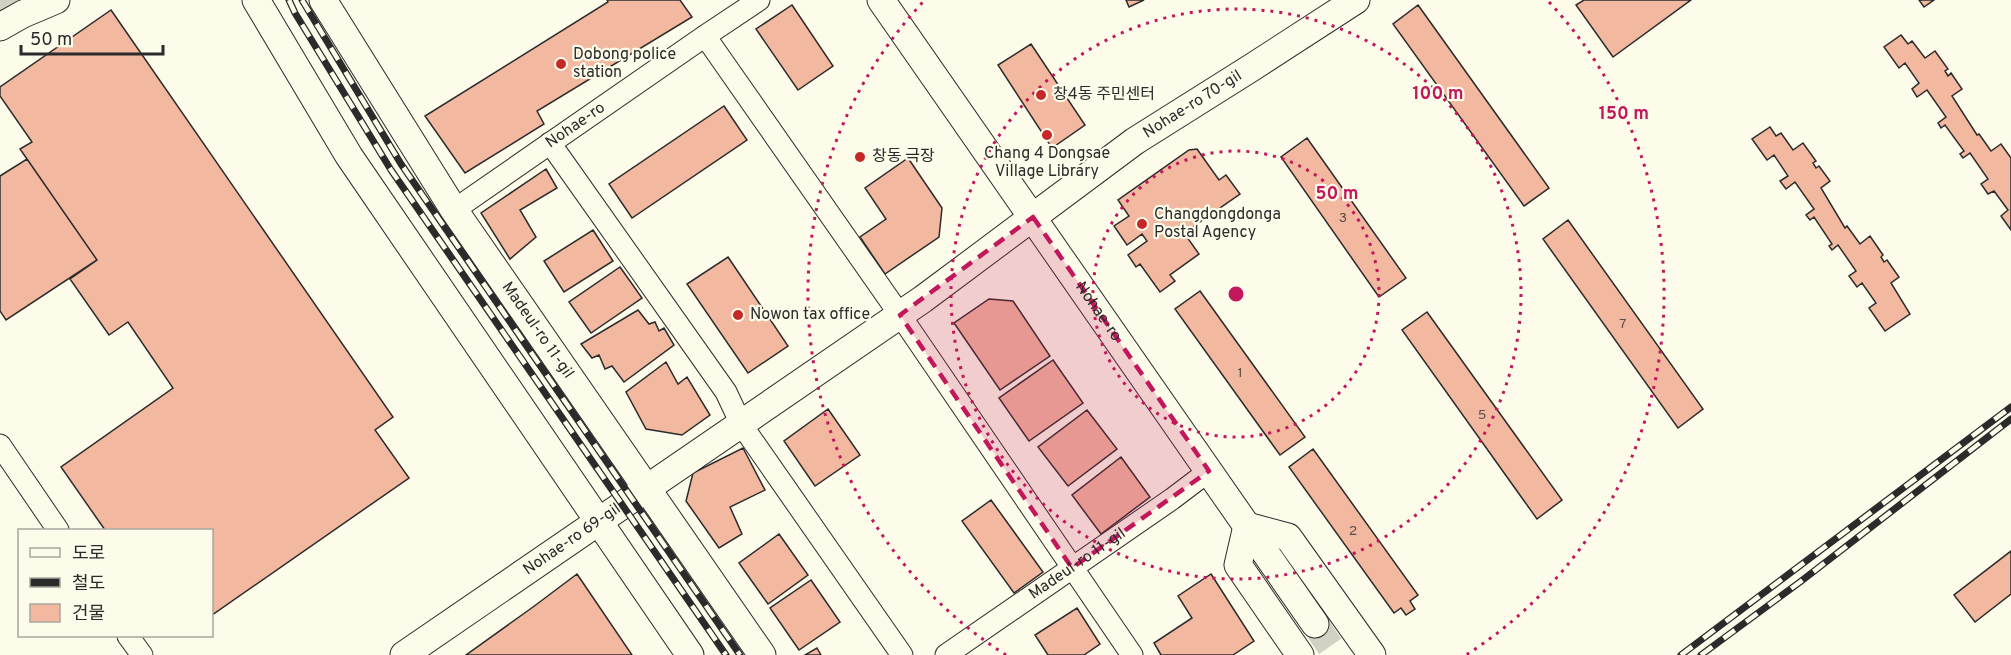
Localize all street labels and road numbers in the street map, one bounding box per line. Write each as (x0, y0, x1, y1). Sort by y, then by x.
street label: Nohae-ro 70-gil (1140, 66, 1246, 143)
street label: Nohae-ro (542, 98, 609, 153)
street label: Madeul-ro 11-gil (497, 278, 578, 383)
street label: Nohae-ro (1070, 278, 1126, 346)
street label: Nohae-ro 69-gil (520, 499, 625, 580)
street label: Madeul-ro 11-gil (1025, 524, 1130, 604)

